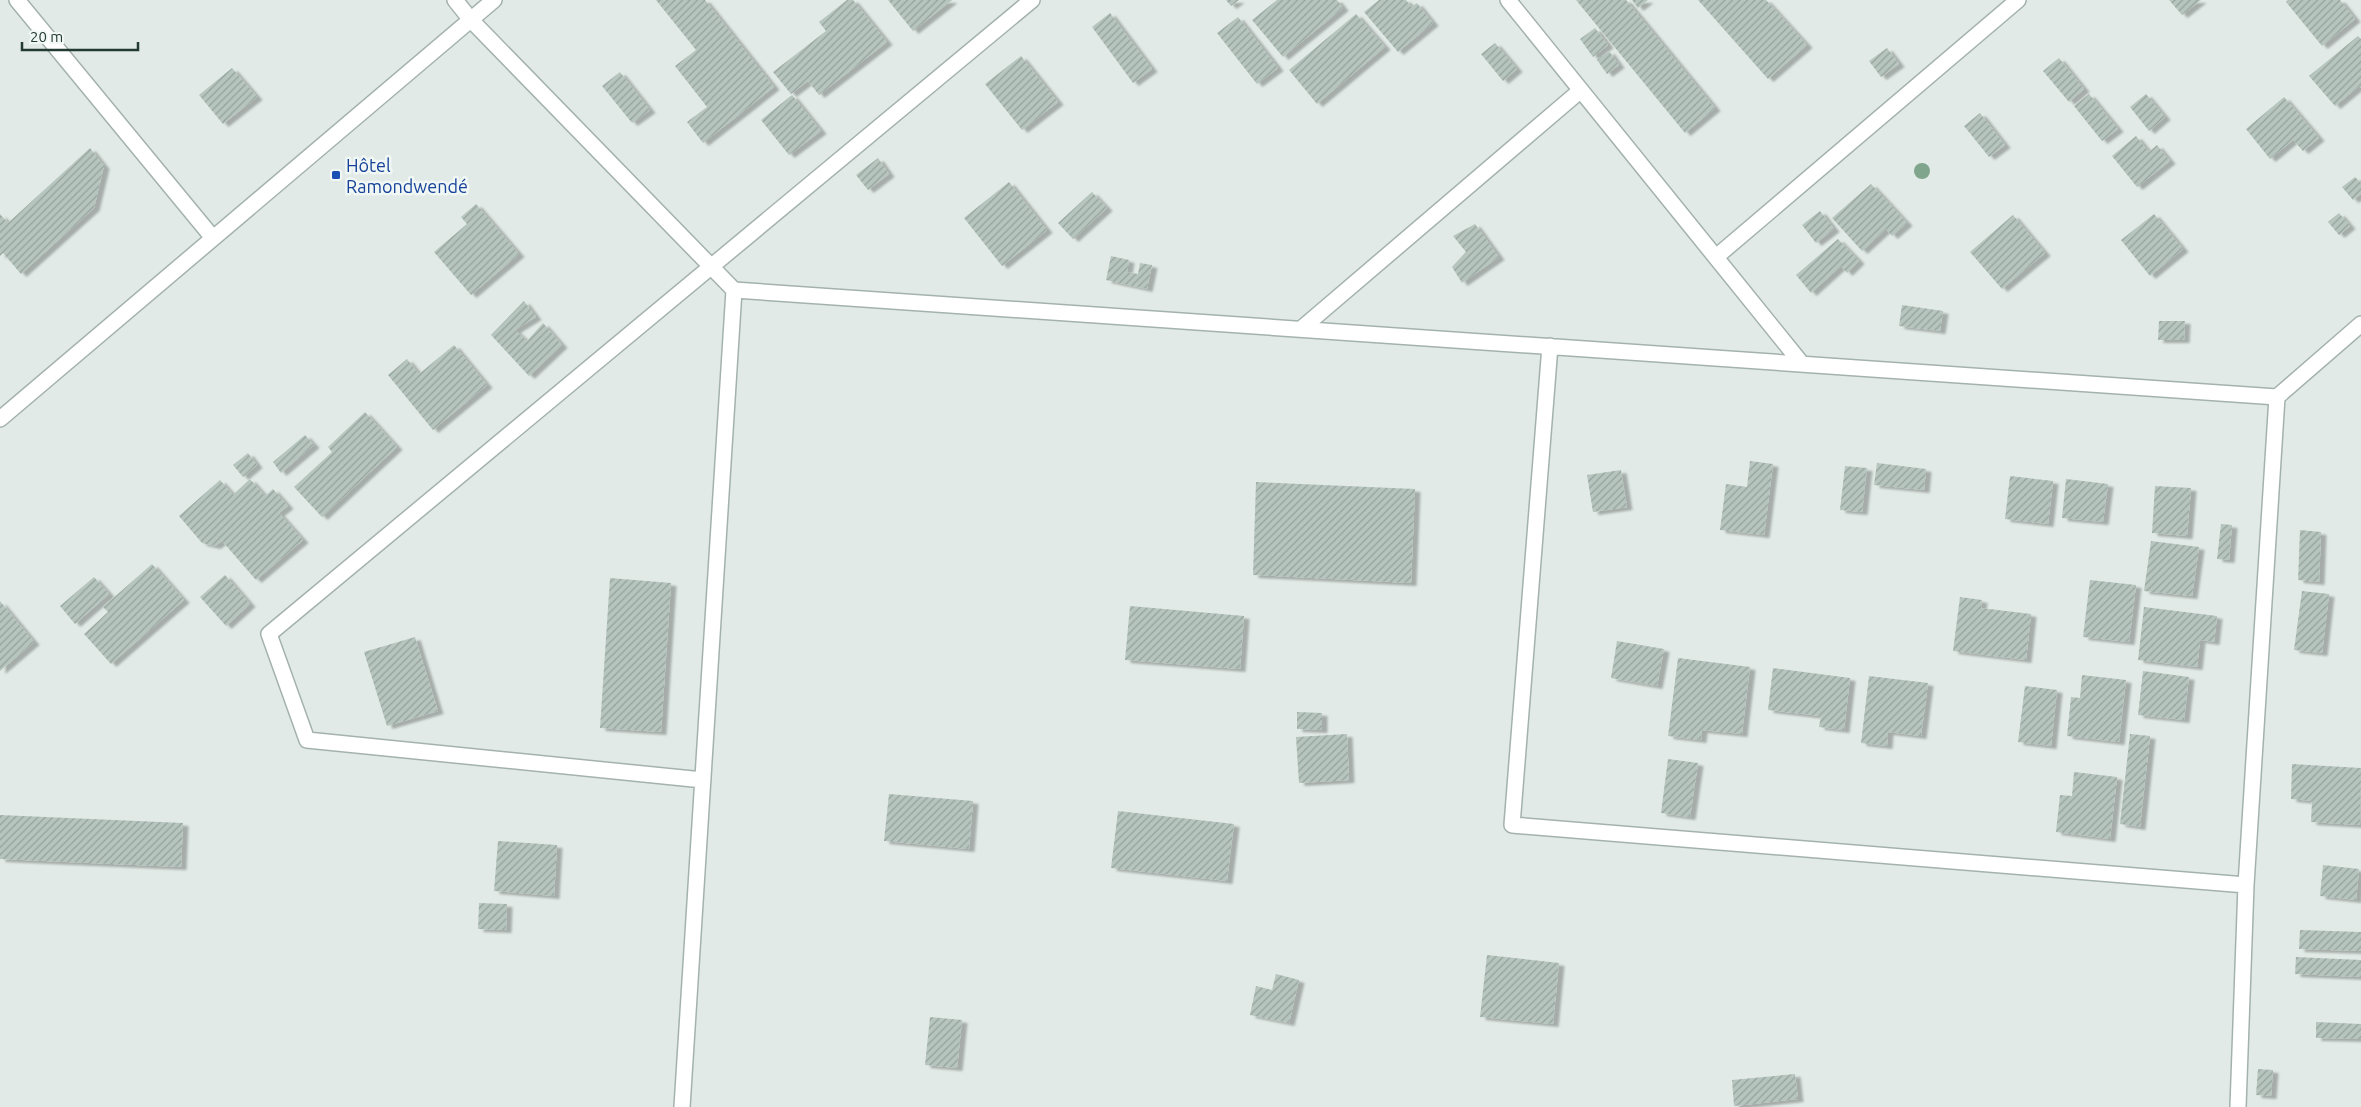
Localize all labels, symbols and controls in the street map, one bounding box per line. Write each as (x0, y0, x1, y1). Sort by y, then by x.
scale bar (22, 20, 139, 52)
text: 20 m (30, 28, 63, 45)
place label: Hôtel Ramondwendé (346, 155, 468, 196)
marker: Hôtel Ramondwendé (330, 169, 342, 181)

